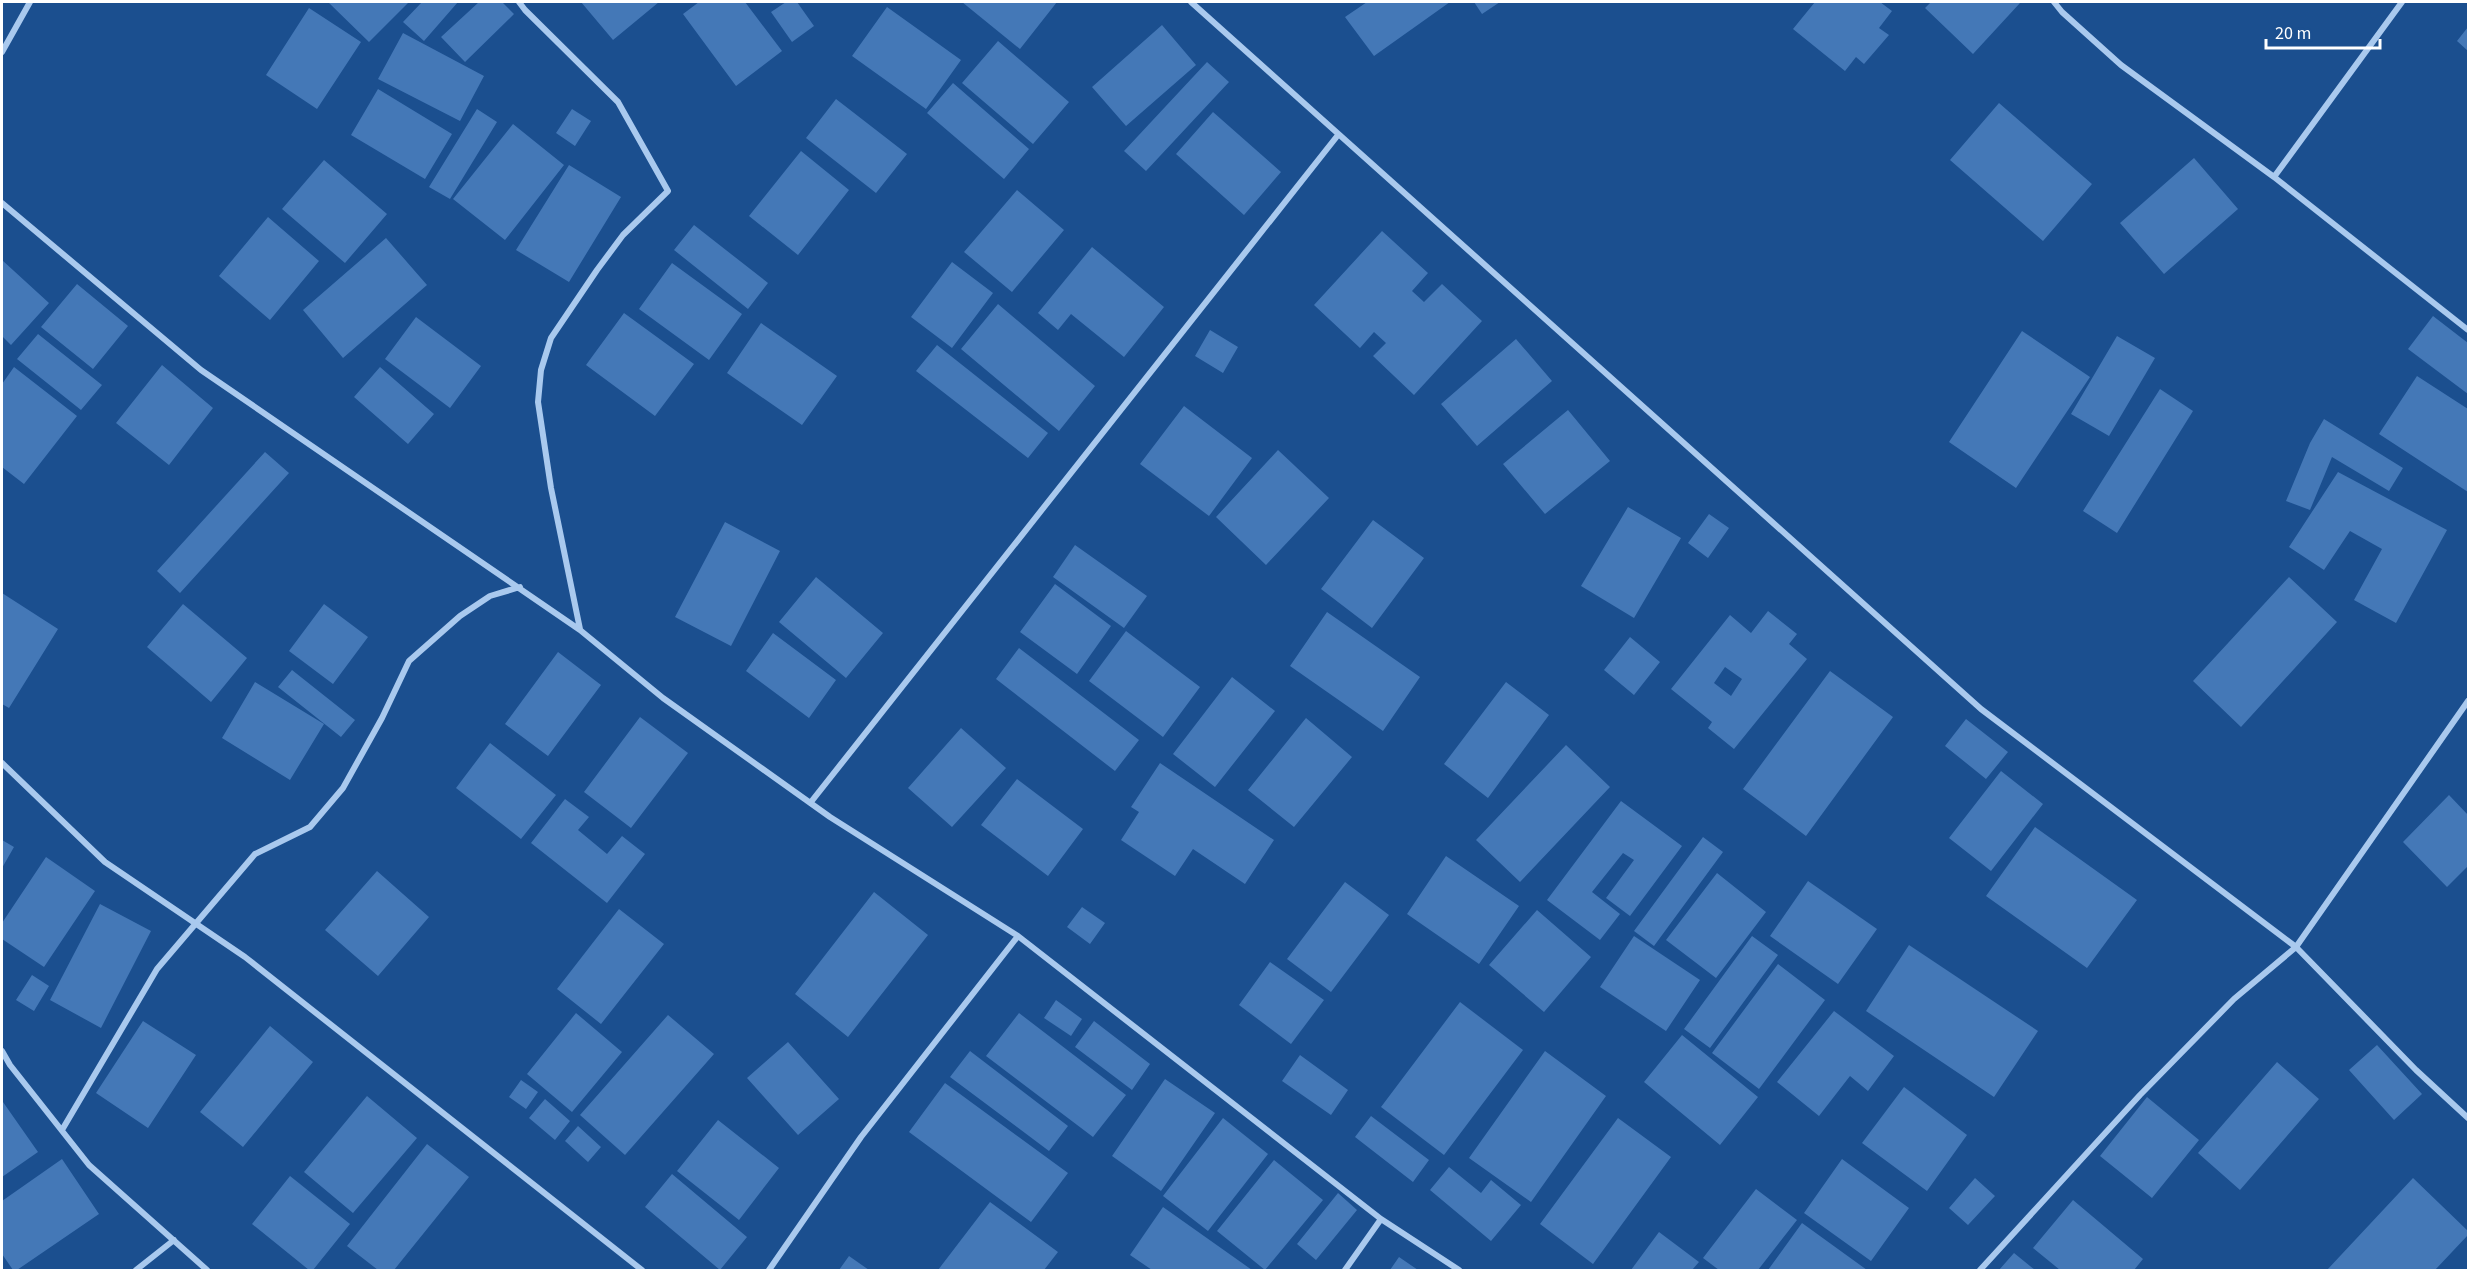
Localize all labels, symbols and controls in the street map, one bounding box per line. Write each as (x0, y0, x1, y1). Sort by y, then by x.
scale bar (2266, 12, 2380, 50)
text: 20 m (2275, 21, 2311, 46)

